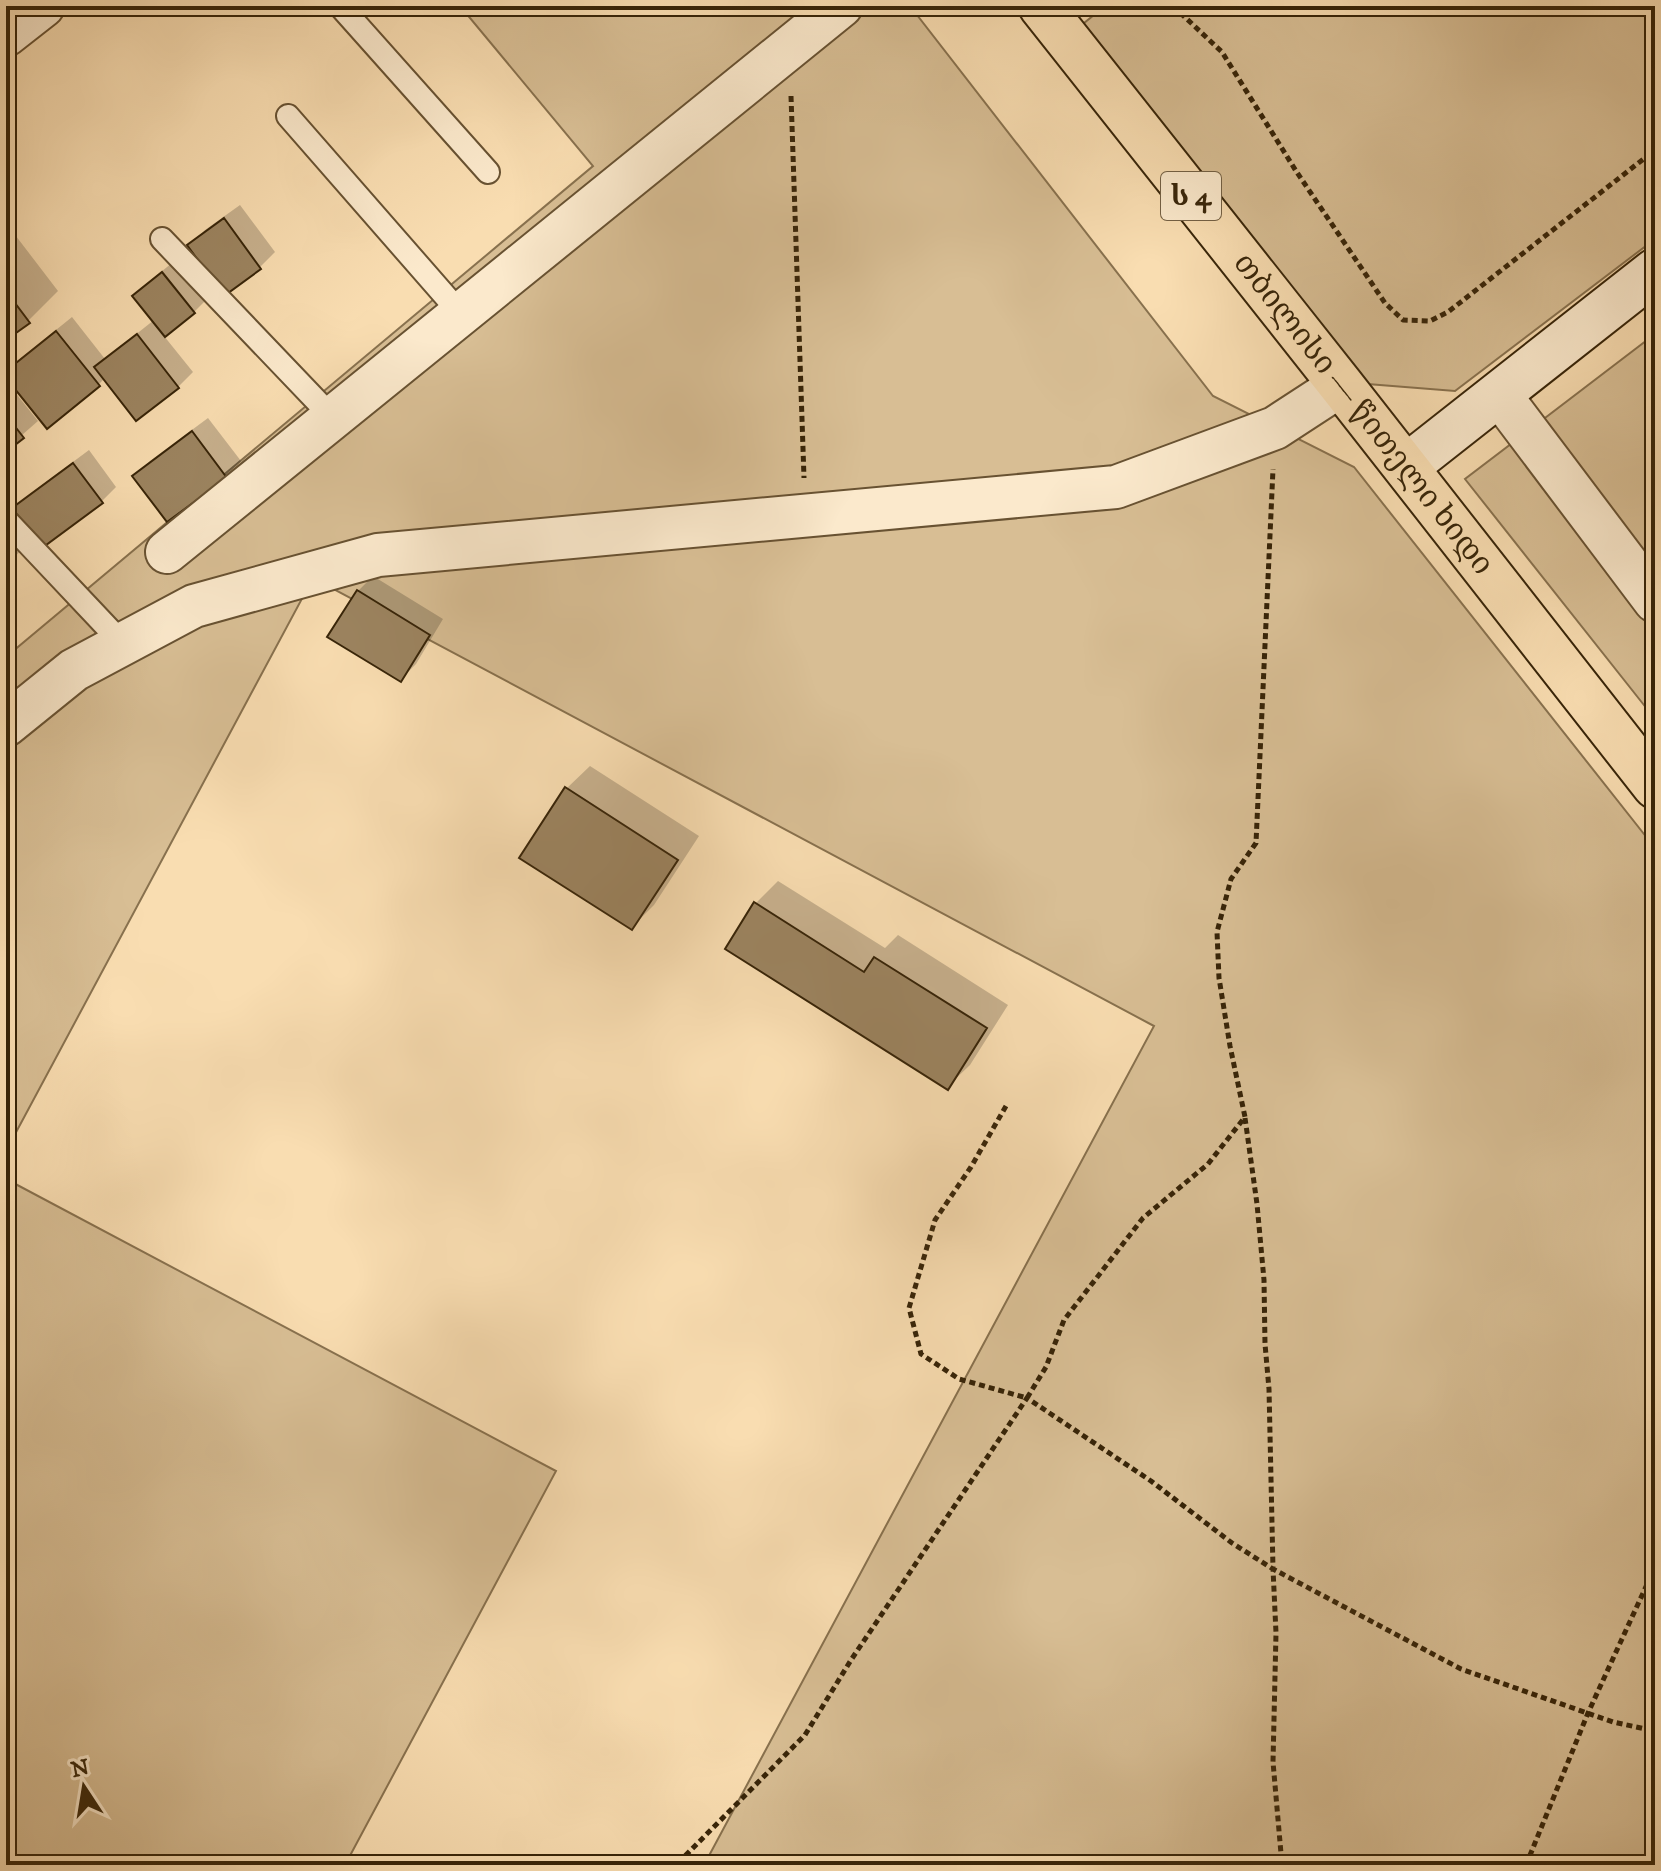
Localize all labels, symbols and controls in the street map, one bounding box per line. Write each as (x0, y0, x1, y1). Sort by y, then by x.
road number: ს 4 (1161, 172, 1221, 220)
street label: თბილისი — წითელი ხიდი (1225, 246, 1501, 582)
north arrow (44, 1747, 124, 1827)
text: N (69, 1754, 92, 1784)

